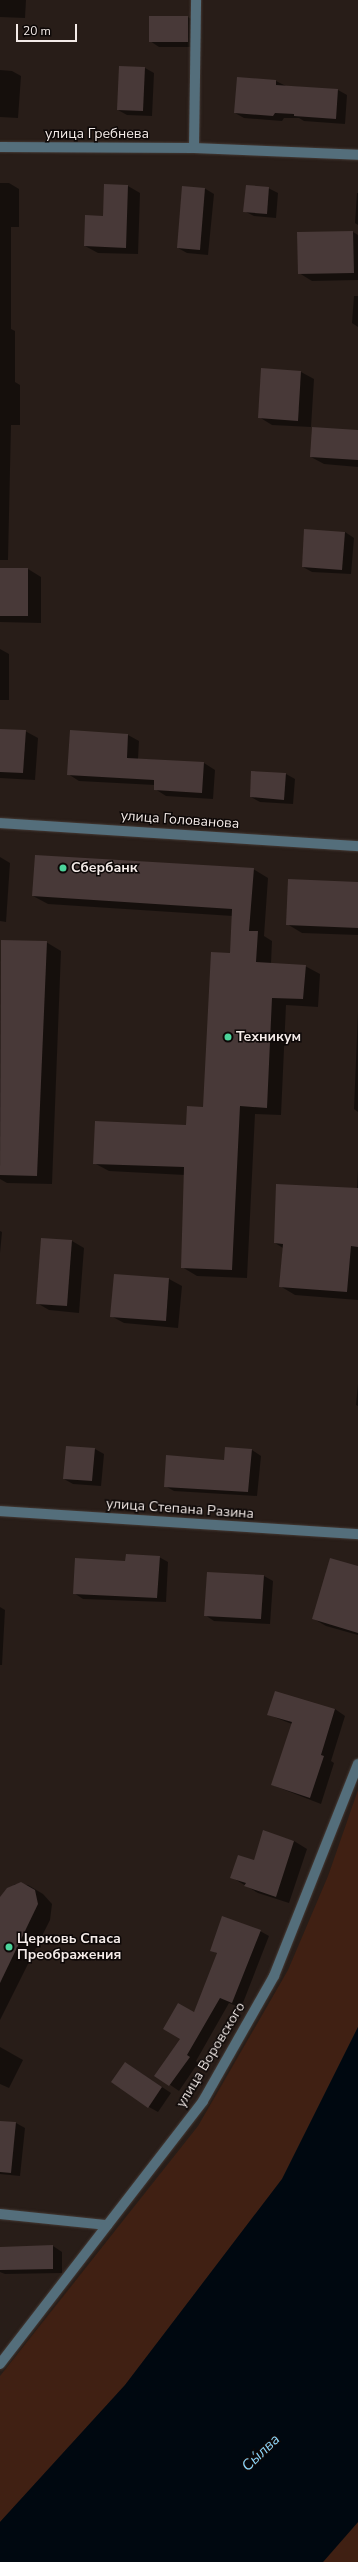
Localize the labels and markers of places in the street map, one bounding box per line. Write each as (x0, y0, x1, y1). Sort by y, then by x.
place label: Сбербанк (71, 860, 138, 876)
marker: Сбербанк (58, 863, 68, 873)
place label: Техникум (236, 1029, 301, 1045)
marker: Техникум (223, 1032, 233, 1042)
place label: Церковь Спаса Преображения (17, 1931, 121, 1964)
marker: Церковь Спаса Преображения (4, 1942, 14, 1952)

